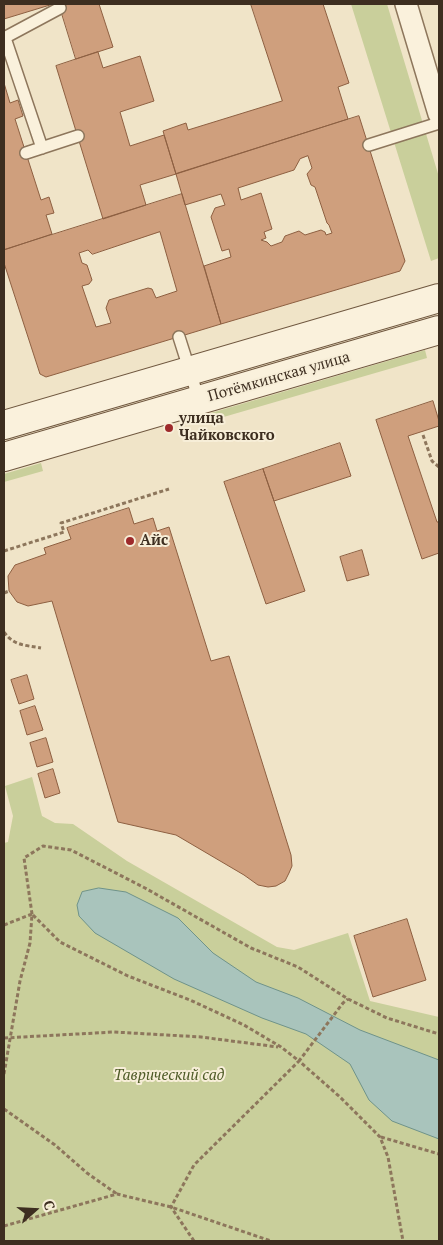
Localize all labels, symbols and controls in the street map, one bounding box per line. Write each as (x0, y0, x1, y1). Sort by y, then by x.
street label: Потёмкинская улица (206, 348, 352, 406)
place label: улица Чайковского (179, 410, 275, 445)
marker: улица Чайковского (163, 422, 175, 434)
place label: Айс (140, 532, 168, 550)
marker: Айс (124, 535, 136, 547)
park label: Таврический сад (114, 1067, 224, 1085)
north arrow (10, 1185, 60, 1235)
text: С (39, 1198, 60, 1212)

